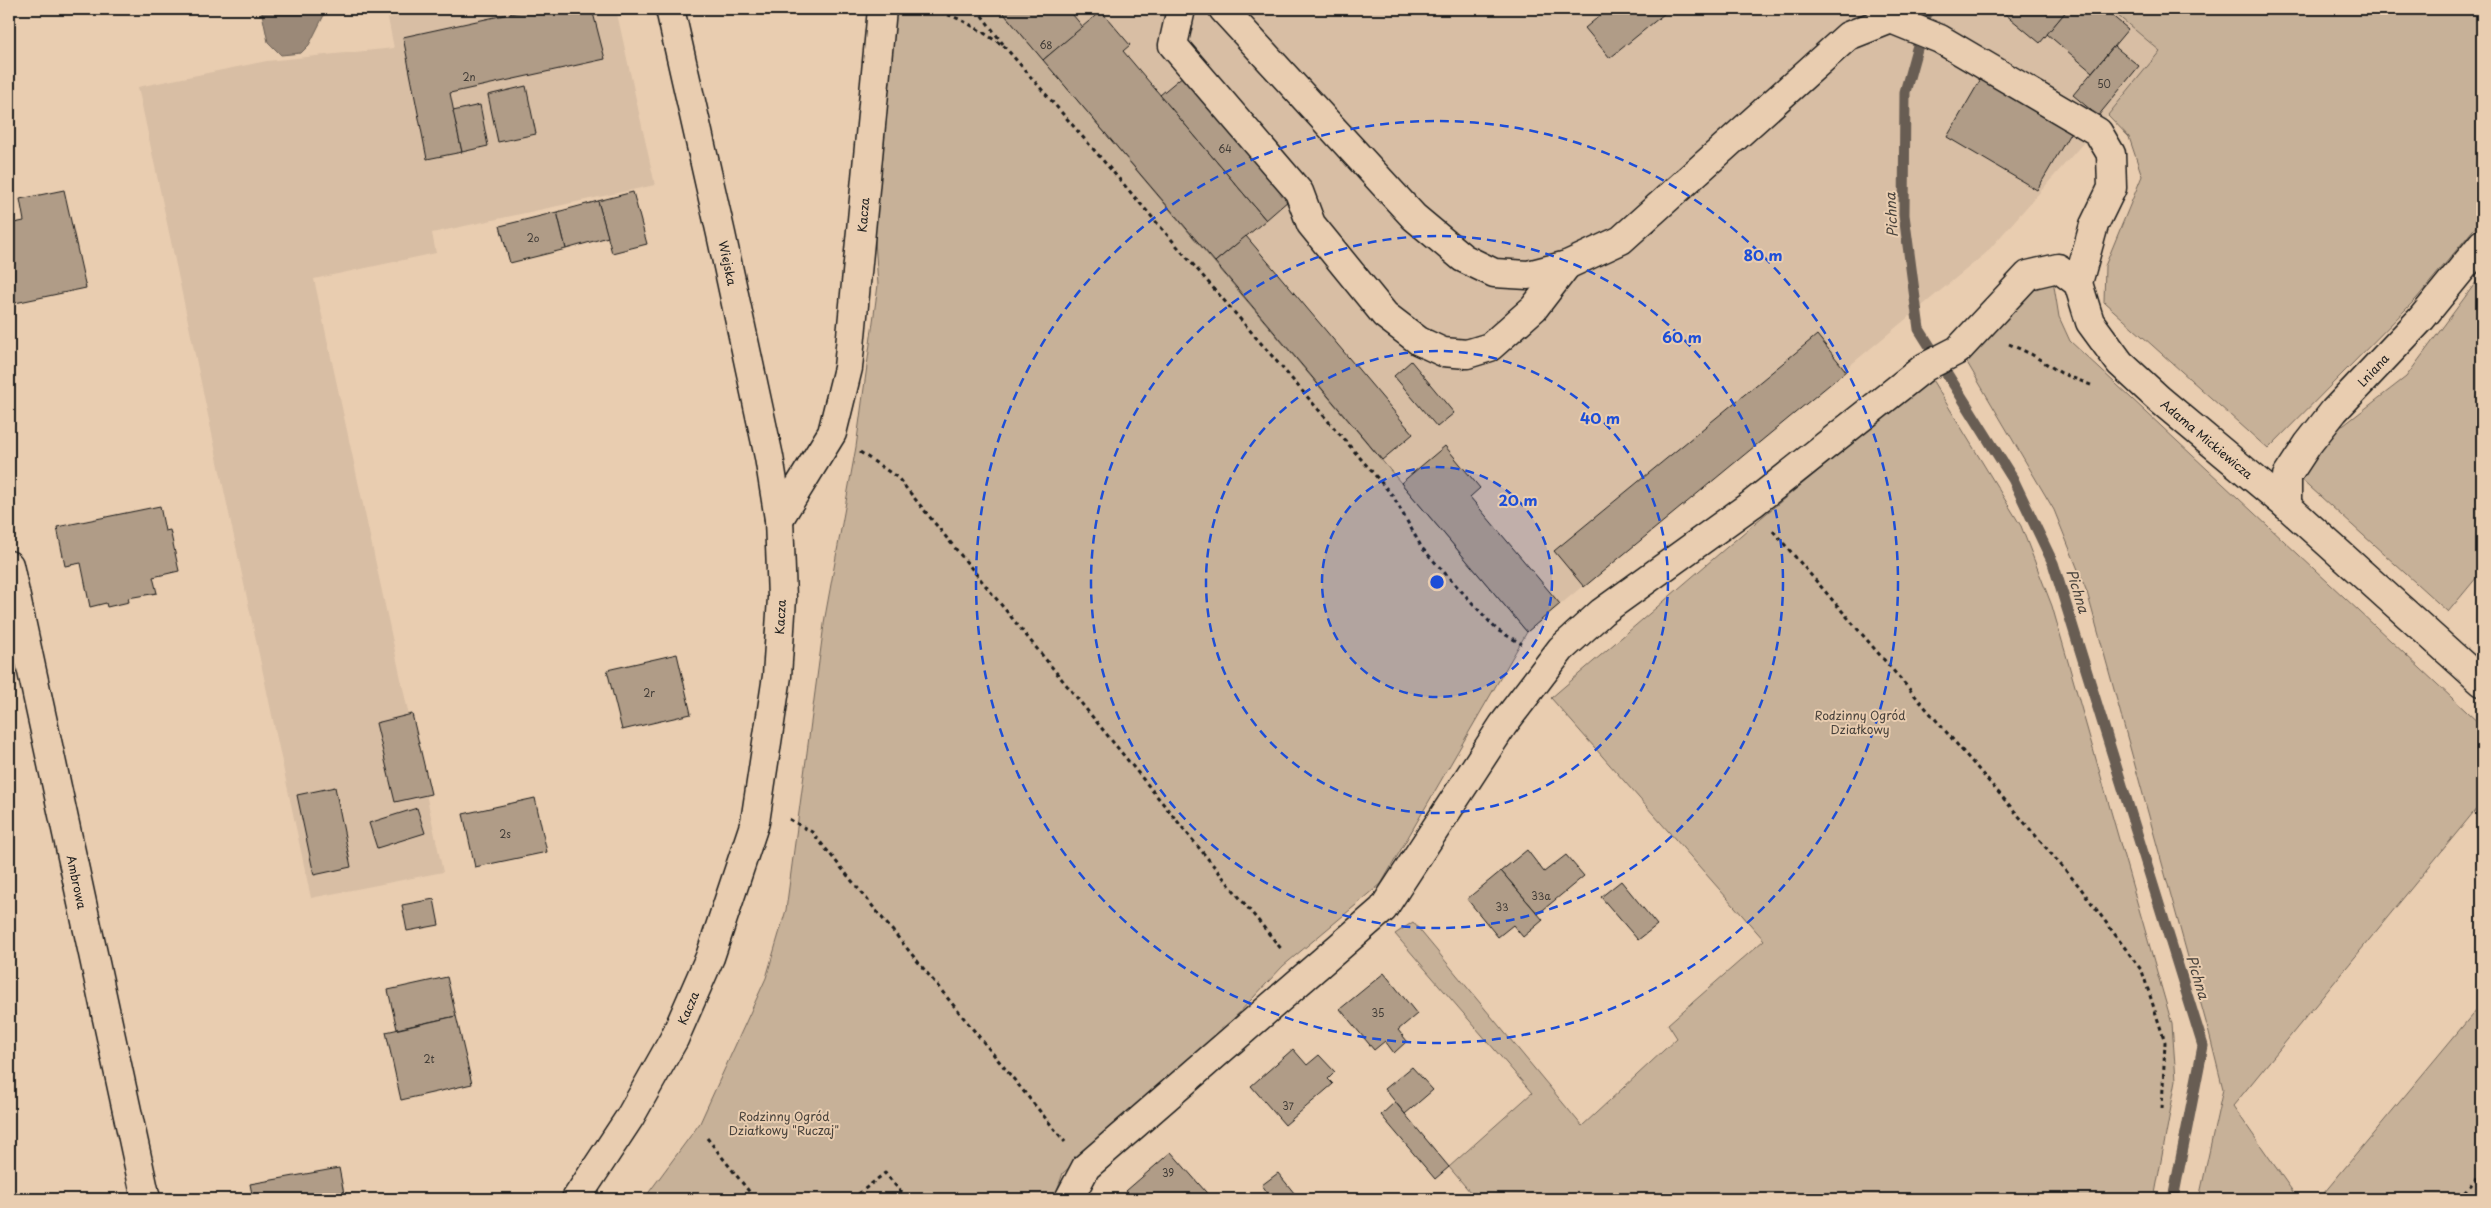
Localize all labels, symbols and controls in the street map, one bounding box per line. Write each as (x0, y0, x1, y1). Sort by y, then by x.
house number: 68 (1039, 37, 1053, 52)
house number: 2n (462, 69, 476, 84)
house number: 50 (2097, 76, 2111, 91)
house number: 64 (1218, 141, 1232, 156)
water label: Pichna (1879, 191, 1903, 238)
street label: Kacza (853, 196, 874, 233)
house number: 2o (527, 230, 540, 245)
street label: Wiejska (714, 239, 742, 288)
text: 80 m (1743, 243, 1783, 266)
text: 60 m (1662, 325, 1702, 348)
street label: Lniana (2353, 349, 2393, 390)
street label: Adama Mickiewicza (2157, 395, 2257, 483)
text: 40 m (1580, 406, 1620, 429)
text: 20 m (1499, 488, 1537, 511)
water label: Pichna (2061, 567, 2095, 617)
centre of rings (1428, 573, 1446, 591)
street label: Kacza (770, 599, 790, 635)
house number: 2r (643, 685, 655, 700)
park label: Rodzinny Ogród Działkowy (1814, 706, 1906, 738)
house number: 2s (499, 826, 511, 841)
street label: Ambrowa (63, 853, 92, 911)
house number: 33a (1531, 888, 1551, 903)
house number: 33 (1495, 899, 1509, 914)
water label: Pichna (2181, 953, 2215, 1003)
street label: Kacza (673, 988, 703, 1028)
house number: 35 (1372, 1005, 1384, 1020)
house number: 2t (423, 1051, 435, 1066)
house number: 37 (1282, 1098, 1295, 1113)
park label: Rodzinny Ogród Działkowy "Ruczaj" (729, 1107, 839, 1139)
house number: 39 (1162, 1165, 1174, 1180)

